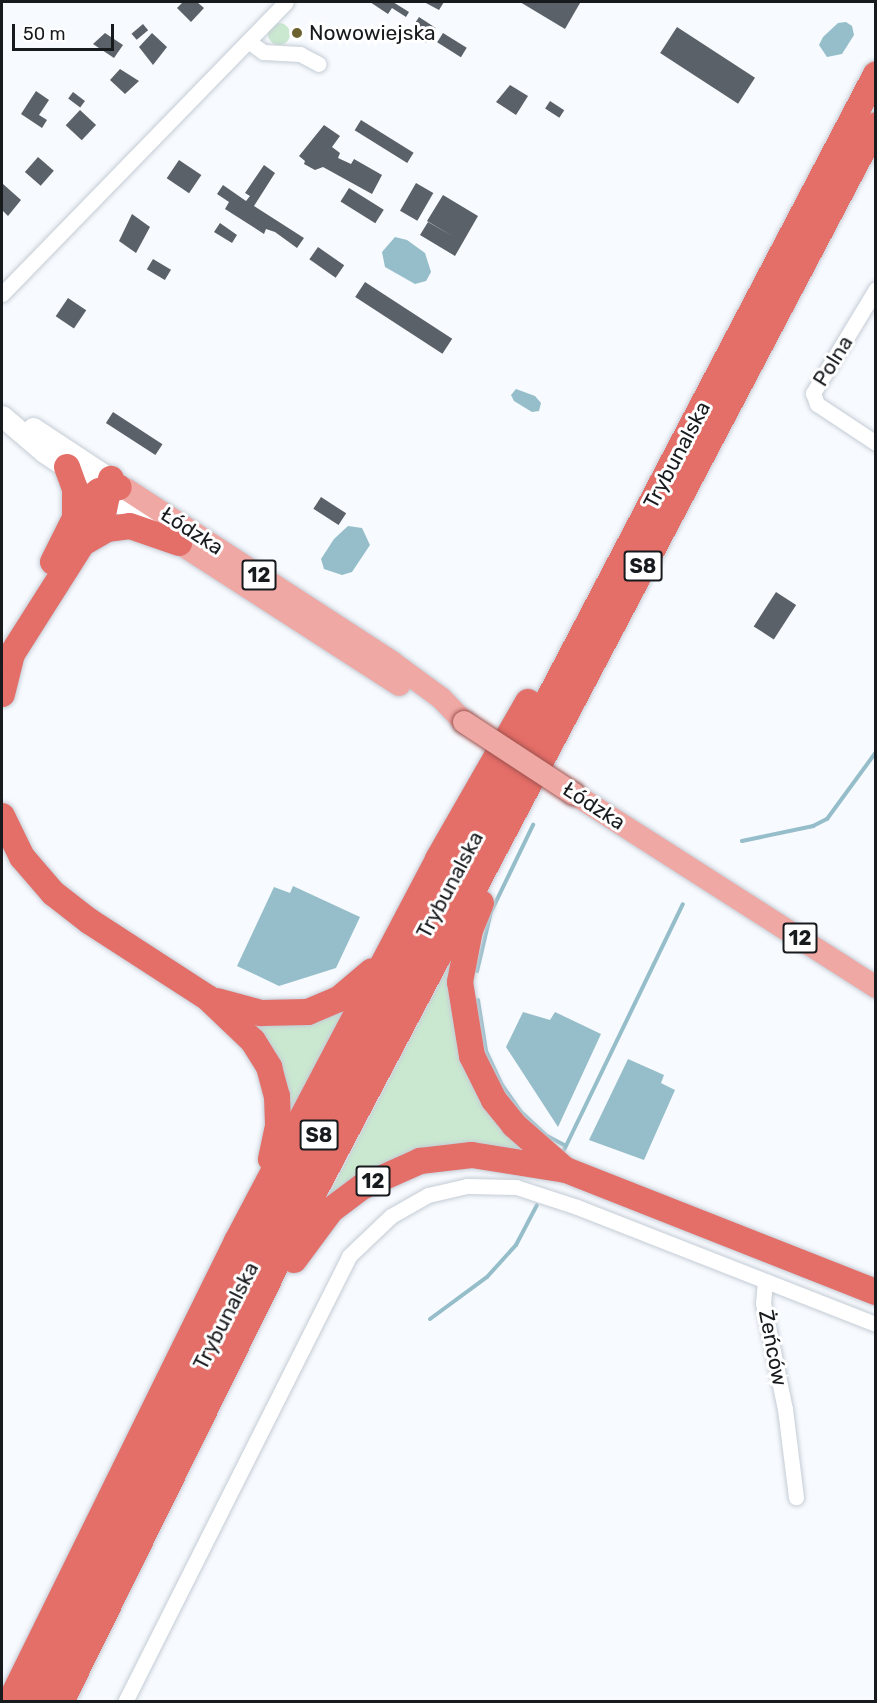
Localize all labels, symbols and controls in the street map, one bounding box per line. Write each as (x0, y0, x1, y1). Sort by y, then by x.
scale bar (15, 12, 117, 50)
place label: Nowowiejska (309, 20, 436, 46)
text: 50 m (23, 23, 66, 45)
marker: Nowowiejska (290, 26, 304, 40)
street label: Polna (808, 331, 858, 391)
street label: Trybunalska (638, 397, 716, 513)
street label: Łódzka (156, 502, 228, 560)
road number: S8 (624, 549, 662, 583)
road number: 12 (241, 558, 277, 592)
street label: Łódzka (558, 777, 630, 835)
street label: Trybunalska (411, 827, 489, 943)
road number: 12 (782, 921, 818, 955)
road number: S8 (300, 1118, 338, 1152)
road number: 12 (355, 1164, 391, 1198)
street label: Trybunalska (188, 1258, 264, 1374)
street label: Żeńców (753, 1308, 793, 1388)

